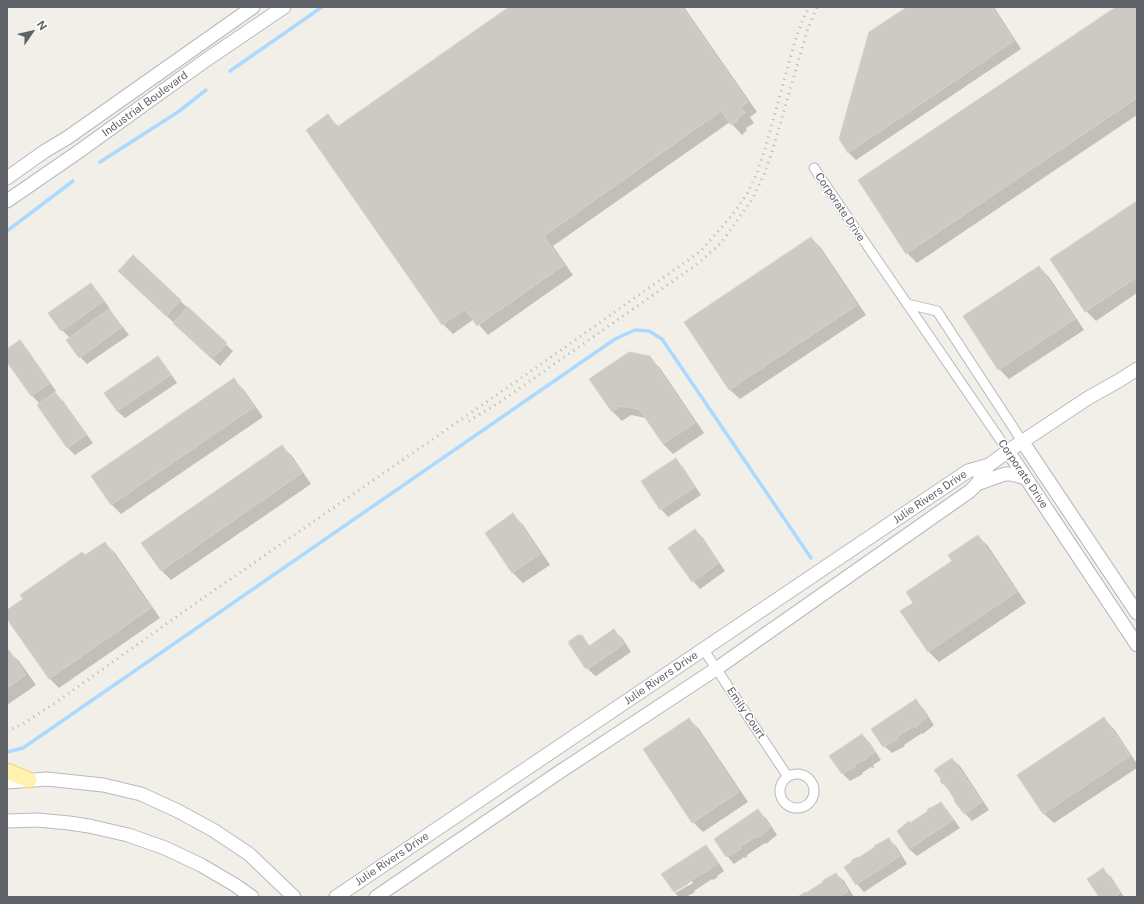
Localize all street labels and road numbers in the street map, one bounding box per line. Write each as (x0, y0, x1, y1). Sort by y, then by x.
street label: Industrial Boulevard (100, 68, 190, 140)
street label: Corporate Drive (812, 170, 868, 244)
street label: Corporate Drive (995, 437, 1051, 511)
street label: Julie Rivers Drive (891, 467, 969, 527)
street label: Julie Rivers Drive (622, 648, 700, 708)
street label: Emily Court (724, 685, 768, 741)
street label: Julie Rivers Drive (353, 829, 431, 889)

